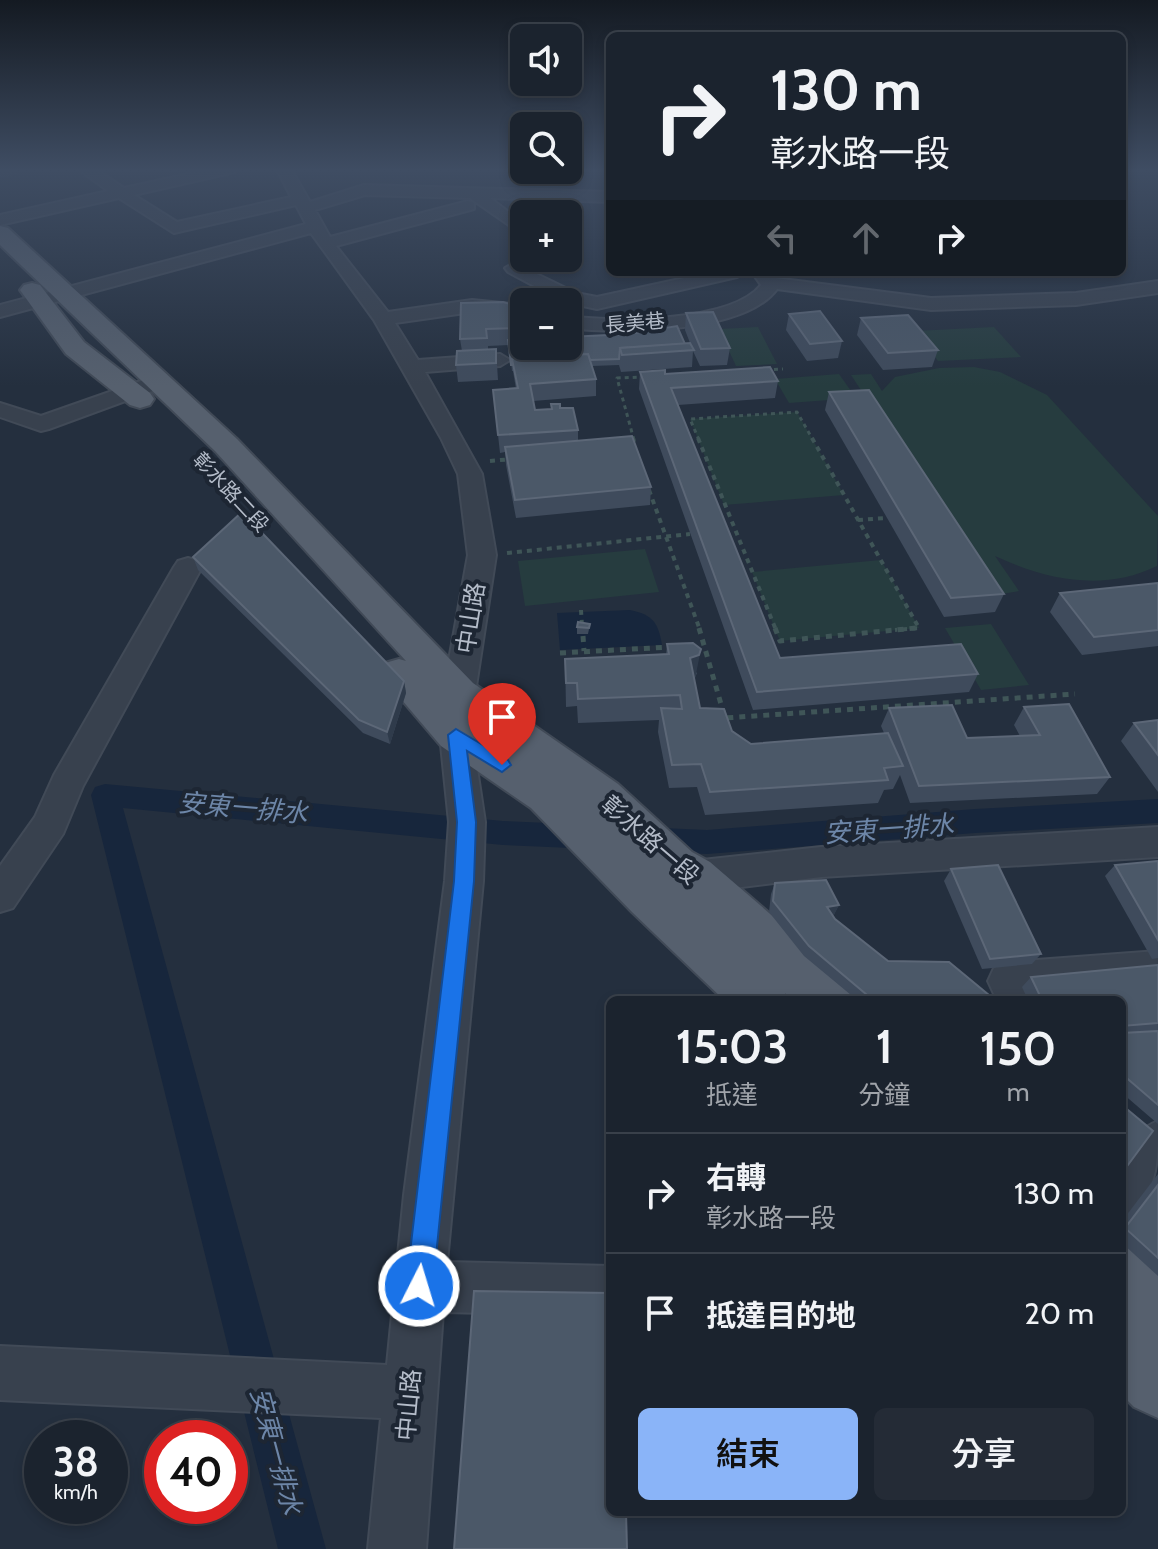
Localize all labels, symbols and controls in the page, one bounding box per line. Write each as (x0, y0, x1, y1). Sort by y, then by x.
map controls (510, 24, 582, 360)
button: sound (510, 24, 582, 96)
text: 130 m (770, 56, 922, 124)
icon: right (638, 64, 742, 168)
button: search (510, 112, 582, 184)
text: 彰水路一段 (770, 131, 950, 175)
button: + (510, 200, 582, 272)
icon: left (760, 216, 804, 260)
icon: ahead (844, 216, 888, 260)
icon: right (928, 216, 972, 260)
button: − (510, 288, 582, 360)
street label: 長美巷 (604, 308, 666, 338)
street label: 彰水路二段 (188, 447, 274, 537)
street label: 中山路 (451, 580, 490, 656)
pin (468, 683, 536, 765)
icon: arrive (480, 695, 524, 739)
water label: 安東一排水 (177, 786, 310, 830)
street label: 彰水路一段 (596, 789, 705, 890)
water label: 安東一排水 (823, 808, 956, 849)
text: 15:03 (676, 1017, 789, 1075)
text: 1 (876, 1017, 893, 1075)
text: 150 (980, 1019, 1056, 1077)
text: m (1007, 1076, 1029, 1108)
text: 抵達 (706, 1079, 758, 1111)
text: 分鐘 (858, 1079, 910, 1111)
text: 右轉 (706, 1159, 766, 1196)
icon: right (638, 1171, 682, 1215)
text: 130 m (1014, 1175, 1094, 1212)
text: 彰水路一段 (706, 1202, 836, 1234)
position arrow (377, 1244, 461, 1328)
icon: arrive (638, 1291, 682, 1335)
text: 20 m (1024, 1295, 1094, 1332)
text: 抵達目的地 (706, 1297, 856, 1334)
street label: 中山路 (391, 1368, 426, 1442)
water label: 安東一排水 (244, 1384, 309, 1519)
button: 結束 (638, 1408, 858, 1500)
button: 分享 (874, 1408, 1094, 1500)
speed limit sign: 40 (144, 1420, 248, 1524)
text: 38 (53, 1437, 99, 1486)
text: km/h (54, 1480, 98, 1504)

